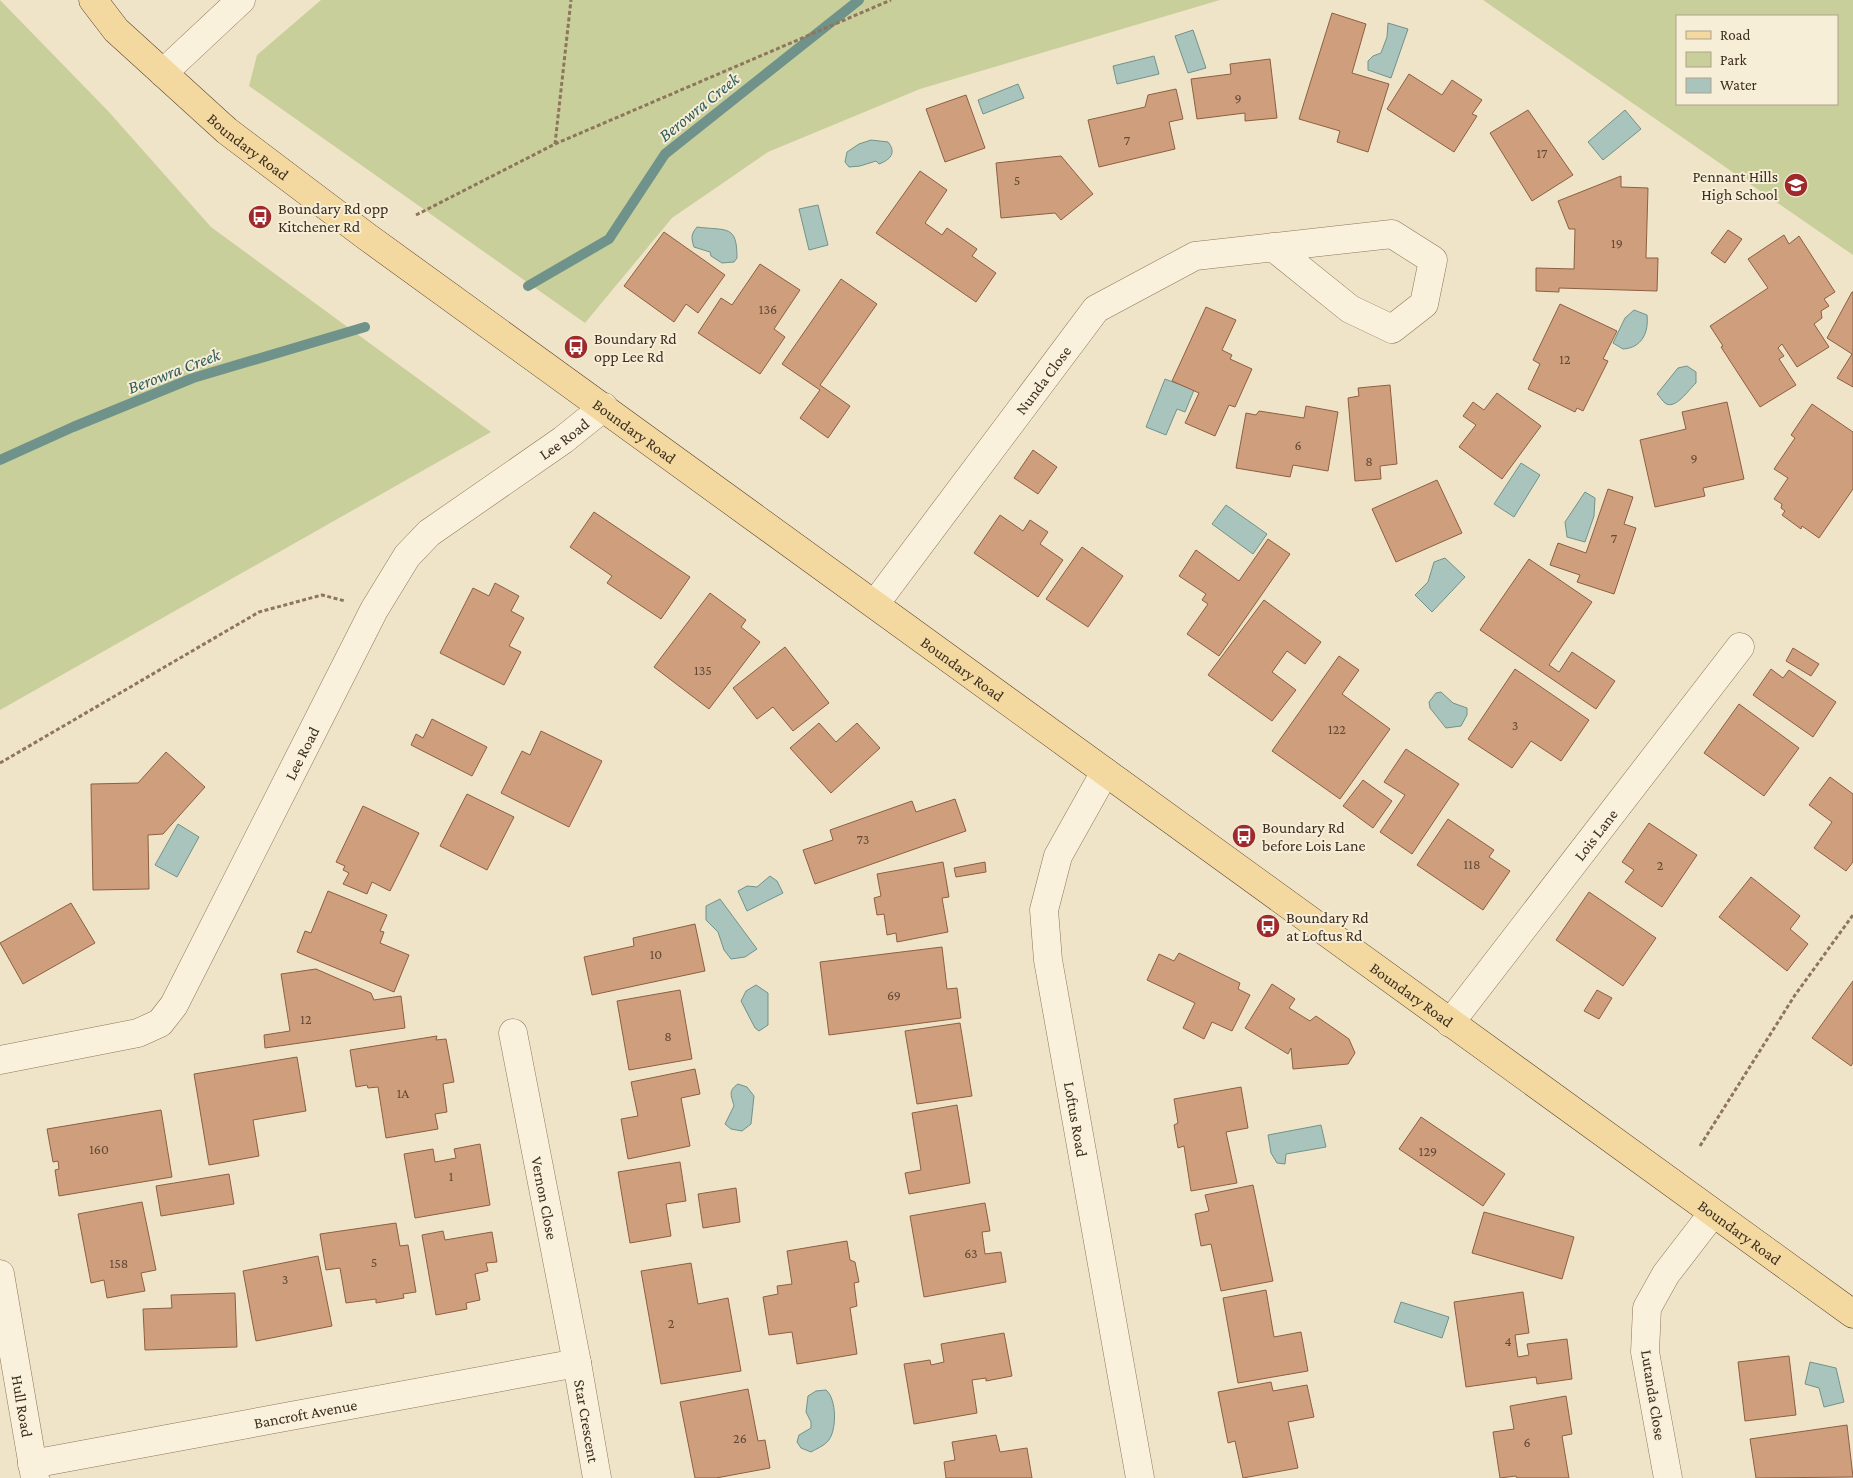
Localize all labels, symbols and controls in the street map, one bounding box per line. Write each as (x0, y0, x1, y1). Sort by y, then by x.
legend (1676, 15, 1838, 105)
text: Road (1720, 27, 1751, 43)
text: Park (1720, 52, 1747, 68)
water label: Berowra Creek (655, 68, 744, 145)
text: Water (1720, 77, 1757, 93)
house number: 9 (1234, 90, 1242, 106)
street label: Boundary Road (204, 110, 292, 184)
house number: 7 (1124, 132, 1131, 148)
house number: 17 (1536, 145, 1548, 161)
place label: Pennant Hills High School (1692, 168, 1778, 204)
house number: 5 (1014, 172, 1020, 188)
school or university icon: Pennant Hills High School (1783, 172, 1809, 198)
place label: Boundary Rd opp Kitchener Rd (278, 200, 389, 235)
bus stop icon: Boundary Rd opp Kitchener Rd (247, 204, 273, 230)
house number: 19 (1611, 235, 1623, 251)
house number: 136 (759, 301, 777, 317)
place label: Boundary Rd opp Lee Rd (594, 330, 677, 366)
bus stop icon: Boundary Rd opp Lee Rd (563, 334, 589, 360)
street label: Nunda Close (1012, 343, 1074, 418)
water label: Berowra Creek (125, 344, 224, 398)
house number: 12 (1559, 351, 1571, 367)
street label: Boundary Road (590, 396, 680, 467)
street label: Lee Road (536, 414, 593, 463)
house number: 6 (1294, 437, 1302, 453)
house number: 9 (1690, 450, 1698, 466)
house number: 8 (1365, 453, 1373, 469)
house number: 7 (1611, 530, 1618, 546)
street label: Boundary Road (918, 633, 1008, 705)
house number: 135 (694, 662, 712, 678)
house number: 3 (1512, 717, 1518, 733)
house number: 122 (1328, 721, 1346, 737)
street label: Lee Road (281, 723, 323, 783)
street label: Lois Lane (1571, 806, 1621, 864)
place label: Boundary Rd before Lois Lane (1262, 819, 1366, 854)
bus stop icon: Boundary Rd before Lois Lane (1231, 823, 1257, 849)
house number: 73 (857, 831, 869, 847)
house number: 118 (1464, 856, 1480, 872)
house number: 2 (1657, 857, 1664, 873)
place label: Boundary Rd at Loftus Rd (1286, 909, 1369, 944)
bus stop icon: Boundary Rd at Loftus Rd (1255, 913, 1281, 939)
house number: 10 (650, 946, 662, 962)
street label: Boundary Road (1367, 959, 1457, 1031)
house number: 69 (887, 987, 901, 1003)
house number: 12 (300, 1011, 312, 1027)
house number: 8 (664, 1028, 672, 1044)
street label: Loftus Road (1061, 1080, 1091, 1159)
house number: 1A (397, 1085, 409, 1101)
house number: 160 (89, 1141, 109, 1157)
house number: 129 (1419, 1143, 1437, 1159)
street label: Vernon Close (528, 1155, 561, 1241)
house number: 1 (449, 1168, 454, 1184)
street label: Boundary Road (1695, 1197, 1785, 1268)
house number: 63 (964, 1245, 978, 1261)
house number: 5 (371, 1254, 377, 1270)
house number: 158 (110, 1255, 128, 1271)
house number: 3 (282, 1271, 288, 1287)
house number: 2 (668, 1315, 675, 1331)
house number: 4 (1504, 1333, 1512, 1349)
street label: Lutanda Close (1638, 1349, 1669, 1441)
street label: Hull Road (8, 1374, 36, 1439)
street label: Star Crescent (571, 1378, 602, 1465)
street label: Bancroft Avenue (252, 1396, 359, 1432)
house number: 26 (733, 1430, 747, 1446)
house number: 6 (1523, 1434, 1531, 1450)

